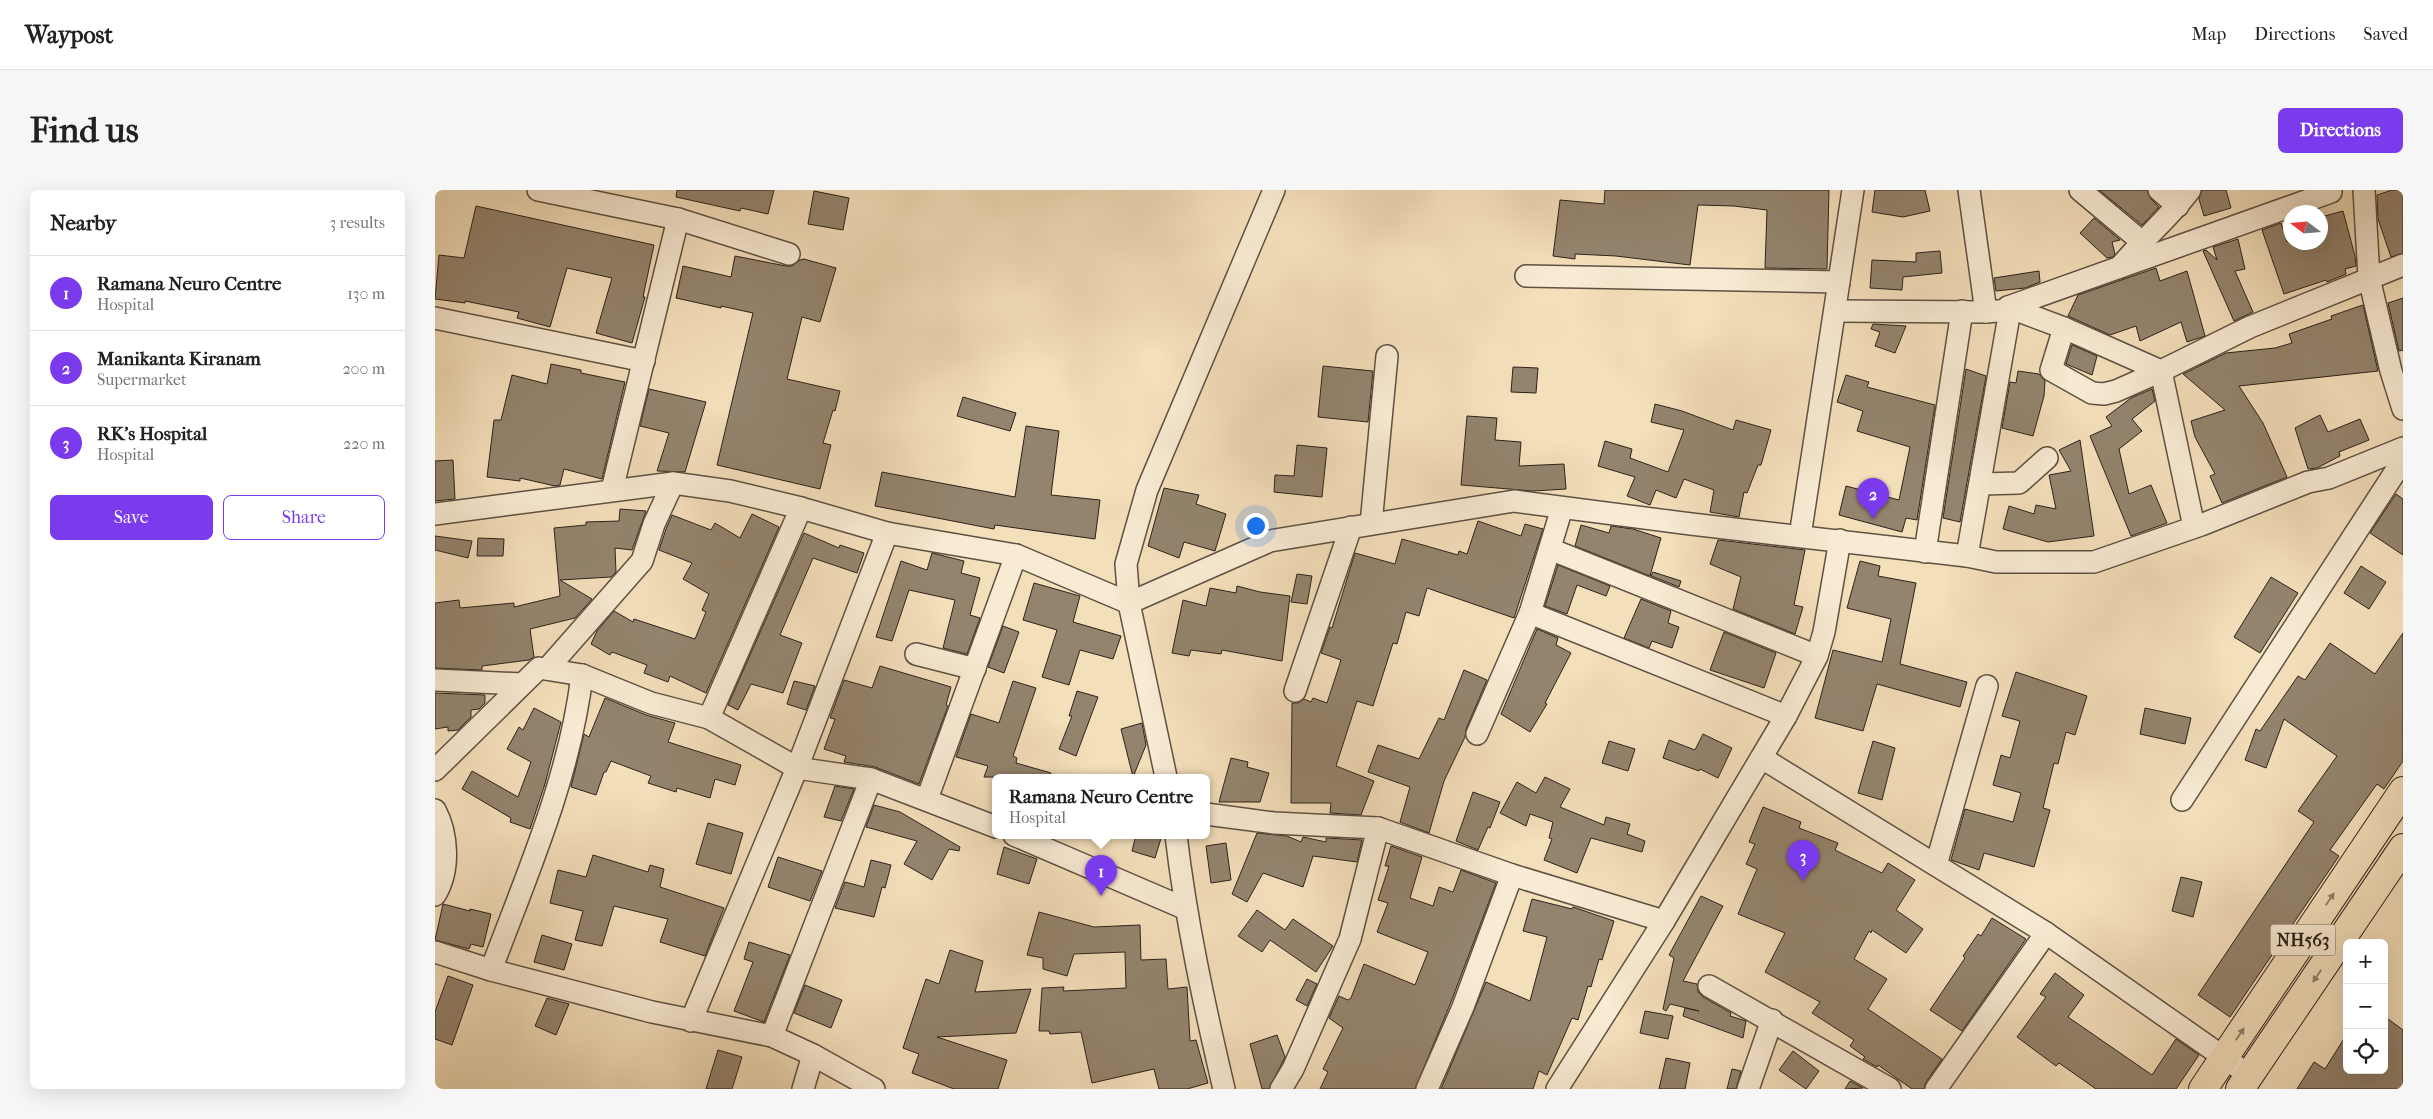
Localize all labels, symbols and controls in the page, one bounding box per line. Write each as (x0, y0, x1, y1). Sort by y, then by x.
text: Waypost (25, 21, 113, 49)
text: Map (2192, 24, 2226, 45)
text: Directions (2254, 24, 2335, 45)
text: Saved (2363, 24, 2408, 45)
button: Directions (2278, 108, 2403, 153)
text: Find us (30, 110, 139, 151)
north arrow (2283, 205, 2328, 250)
text: Nearby (50, 211, 116, 235)
text: 3 results (329, 213, 385, 232)
text: Ramana Neuro Centre (97, 273, 281, 295)
text: 1 (63, 284, 69, 303)
text: 130 m (347, 284, 385, 303)
text: Hospital (97, 295, 154, 314)
text: Manikanta Kiranam (97, 348, 261, 370)
text: 2 (62, 359, 70, 378)
text: 200 m (342, 359, 385, 378)
text: Supermarket (97, 370, 187, 389)
text: RK's Hospital (97, 423, 207, 445)
text: 3 (63, 434, 69, 453)
text: 220 m (343, 434, 385, 453)
text: Hospital (97, 445, 154, 464)
pin: 2 (1857, 478, 1889, 519)
button: Save (50, 495, 213, 540)
button: Share (223, 495, 385, 540)
your location (1243, 513, 1269, 539)
popup (992, 774, 1210, 839)
text: Ramana Neuro Centre (1009, 786, 1193, 808)
text: Hospital (1009, 808, 1066, 827)
pin: 3 (1787, 840, 1819, 881)
pin: 1 (1085, 855, 1117, 896)
one-way arrow (2325, 892, 2335, 906)
road number: NH563 (2271, 924, 2335, 956)
map controls (2343, 939, 2388, 1074)
button: + (2343, 939, 2388, 984)
one-way arrow (2312, 969, 2322, 982)
button: − (2343, 984, 2388, 1029)
one-way arrow (2235, 1027, 2245, 1041)
button: locate (2343, 1029, 2388, 1074)

